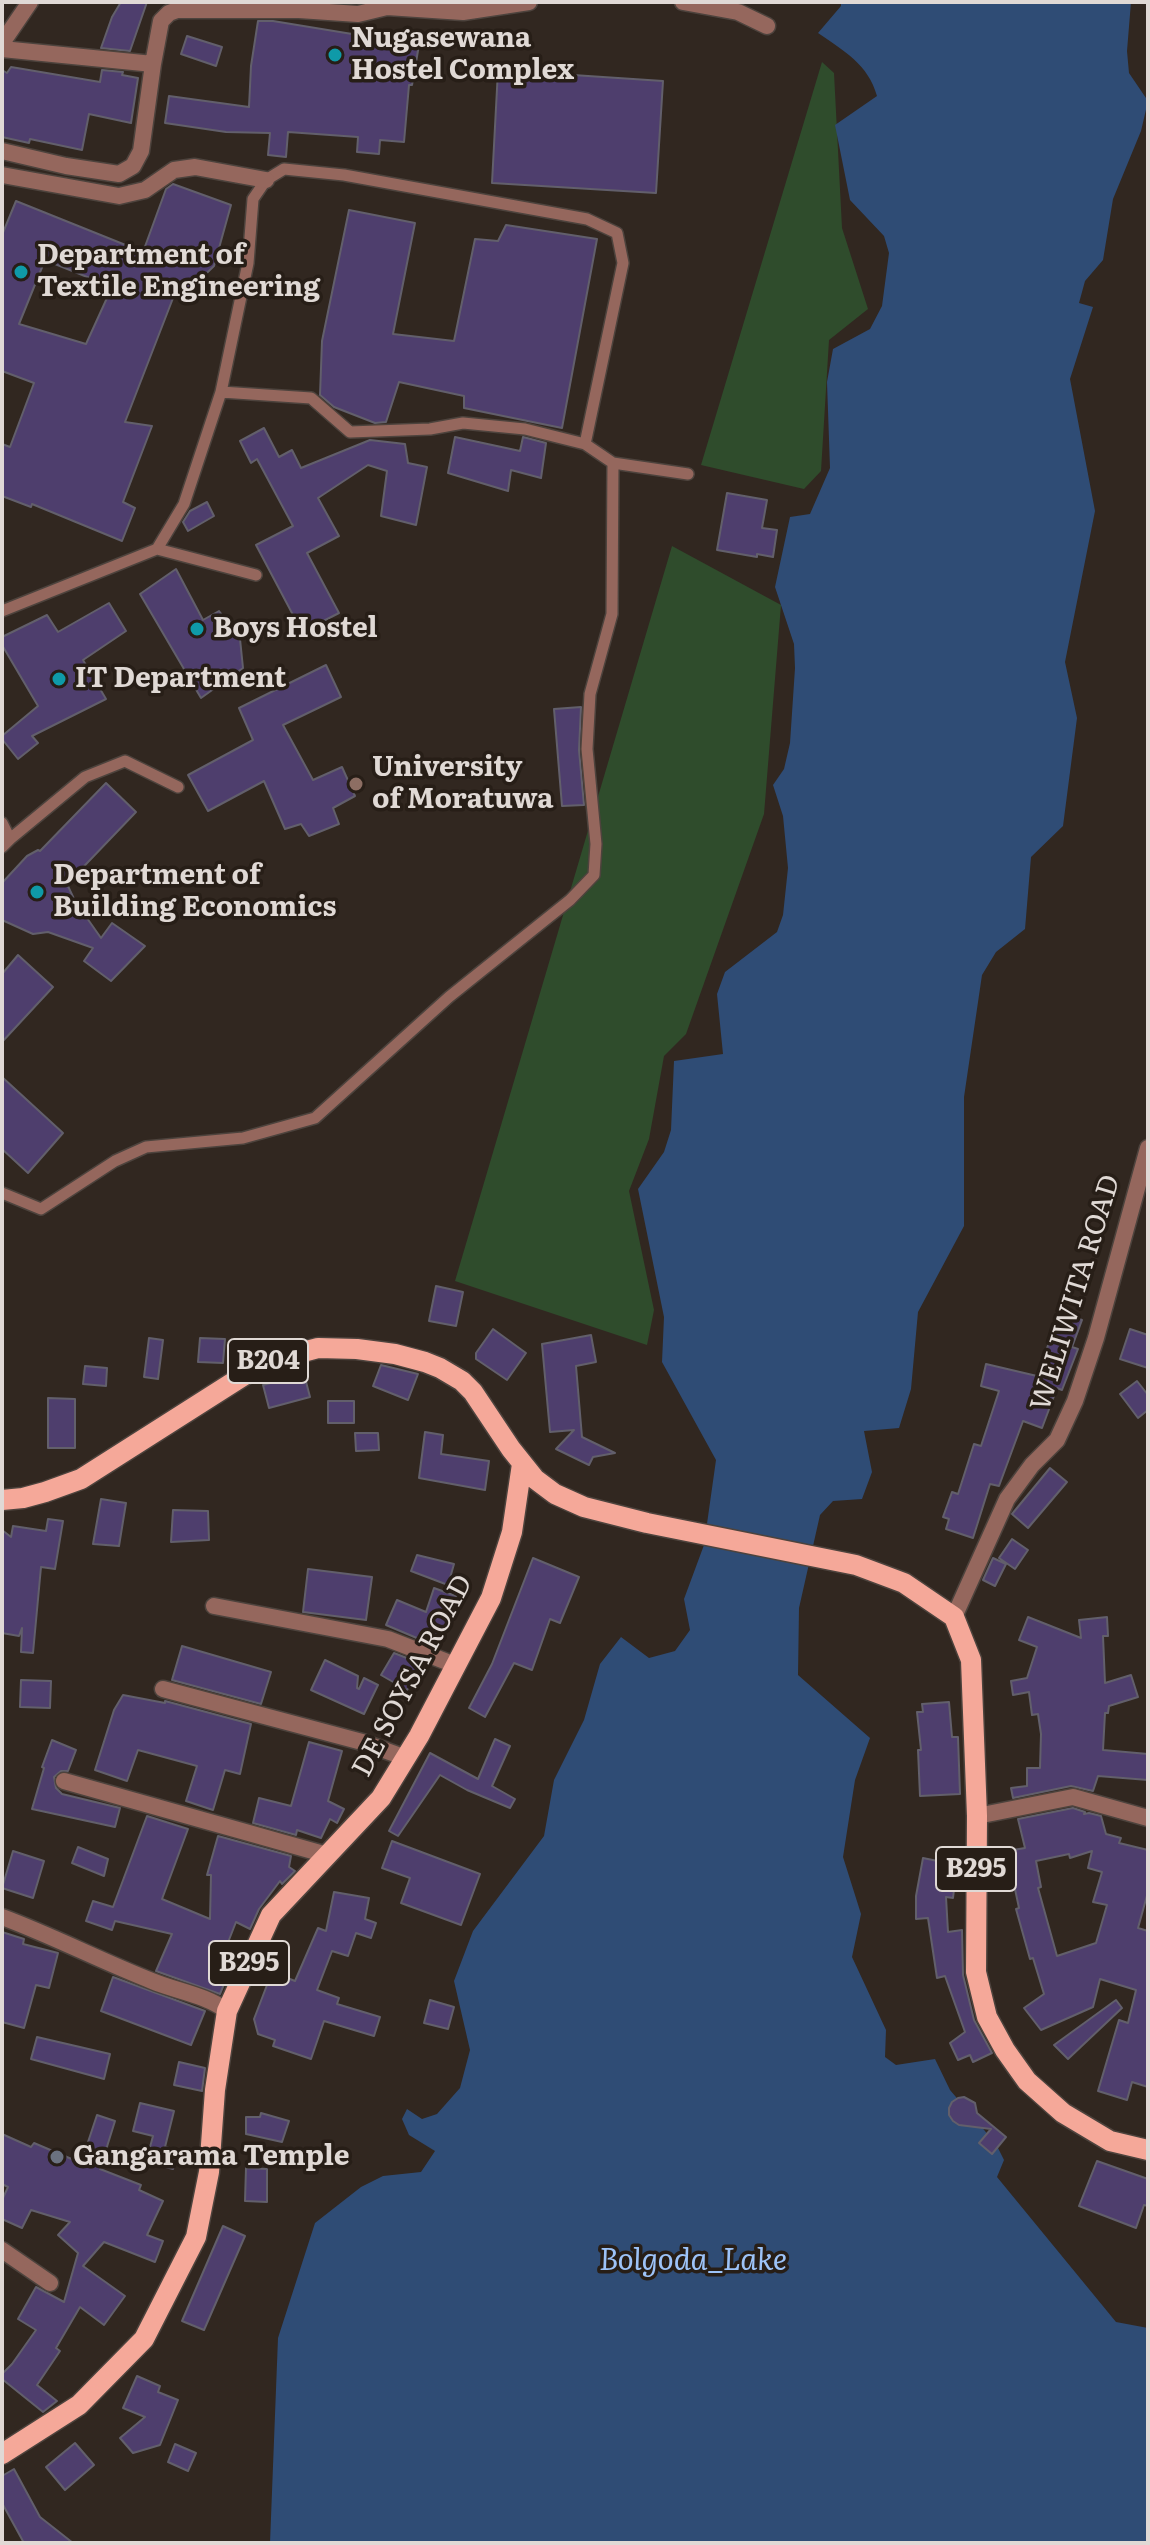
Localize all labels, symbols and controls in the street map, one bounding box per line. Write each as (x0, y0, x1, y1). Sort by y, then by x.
place label: Nugasewana Hostel Complex (351, 22, 574, 88)
marker: Nugasewana Hostel Complex (326, 46, 344, 64)
place label: Department of Textile Engineering (37, 239, 320, 305)
marker: Department of Textile Engineering (12, 263, 30, 281)
place label: Boys Hostel (213, 612, 378, 646)
marker: Boys Hostel (188, 620, 206, 638)
place label: IT Department (75, 662, 286, 696)
marker: IT Department (50, 670, 68, 688)
place label: University of Moratuwa (372, 751, 553, 817)
marker: University of Moratuwa (347, 775, 365, 793)
place label: Department of Building Economics (53, 859, 337, 925)
marker: Department of Building Economics (28, 883, 46, 901)
street label: WELIWITA ROAD (1024, 1171, 1128, 1415)
road number: B204 (228, 1339, 308, 1383)
street label: DE SOYSA ROAD (346, 1569, 480, 1783)
road number: B295 (936, 1847, 1016, 1891)
road number: B295 (209, 1941, 289, 1985)
place label: Gangarama Temple (73, 2140, 350, 2174)
marker: Gangarama Temple (48, 2148, 66, 2166)
water label: Bolgoda_Lake (599, 2243, 787, 2279)

